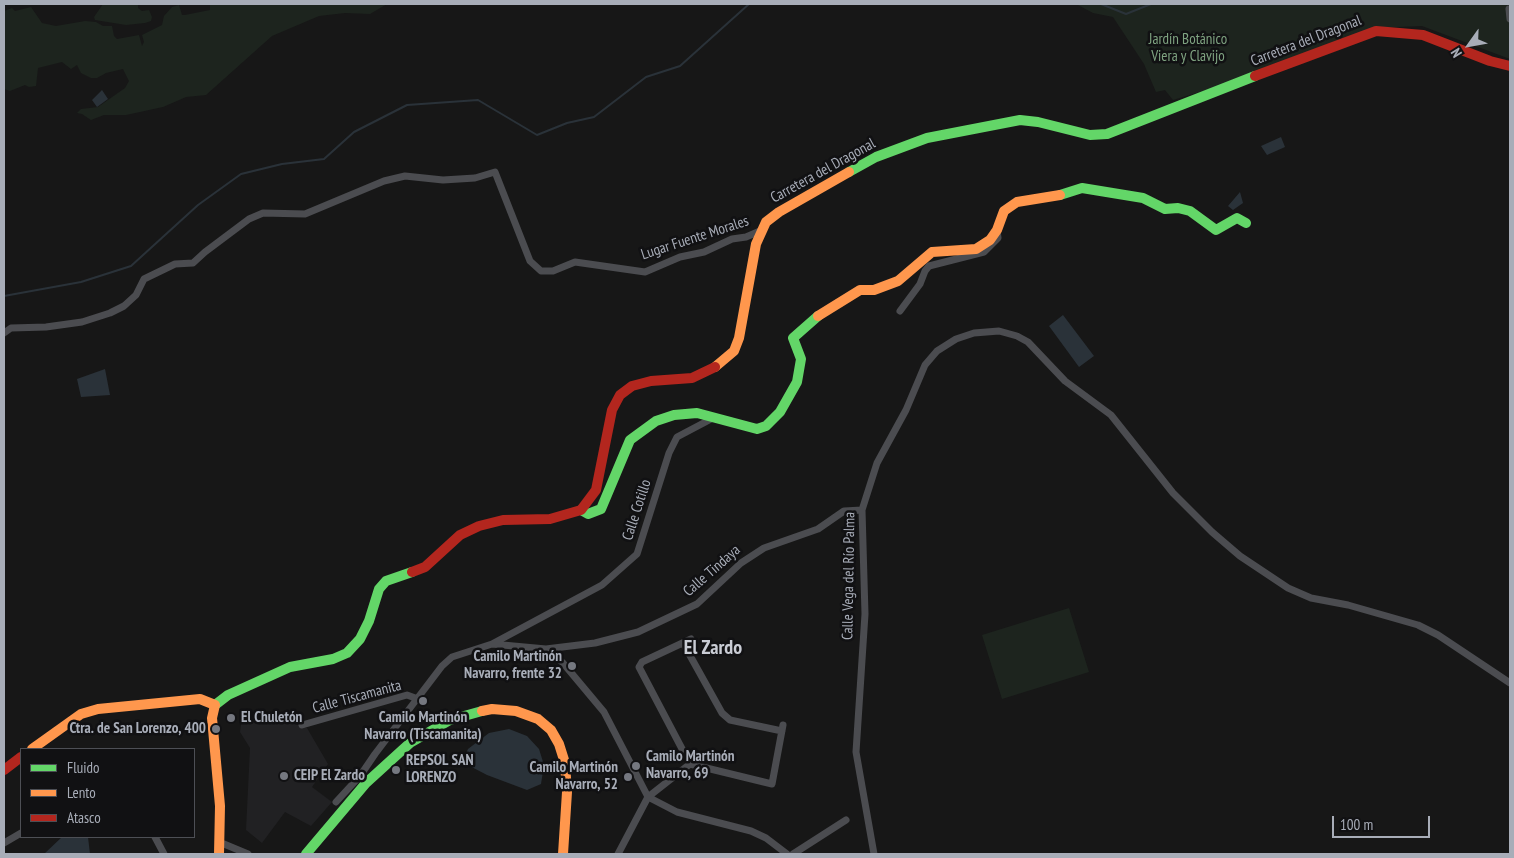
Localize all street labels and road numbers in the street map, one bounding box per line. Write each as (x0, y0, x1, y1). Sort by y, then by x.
street label: Carretera del Dragonal (1248, 12, 1364, 70)
street label: Carretera del Dragonal (767, 135, 879, 207)
street label: Lugar Fuente Morales (639, 212, 751, 264)
street label: Calle Cotillo (619, 477, 655, 543)
street label: Calle Vega del Río Palma (839, 512, 859, 640)
street label: Calle Tindaya (680, 541, 744, 601)
street label: Calle Tiscamanita (311, 677, 403, 717)

